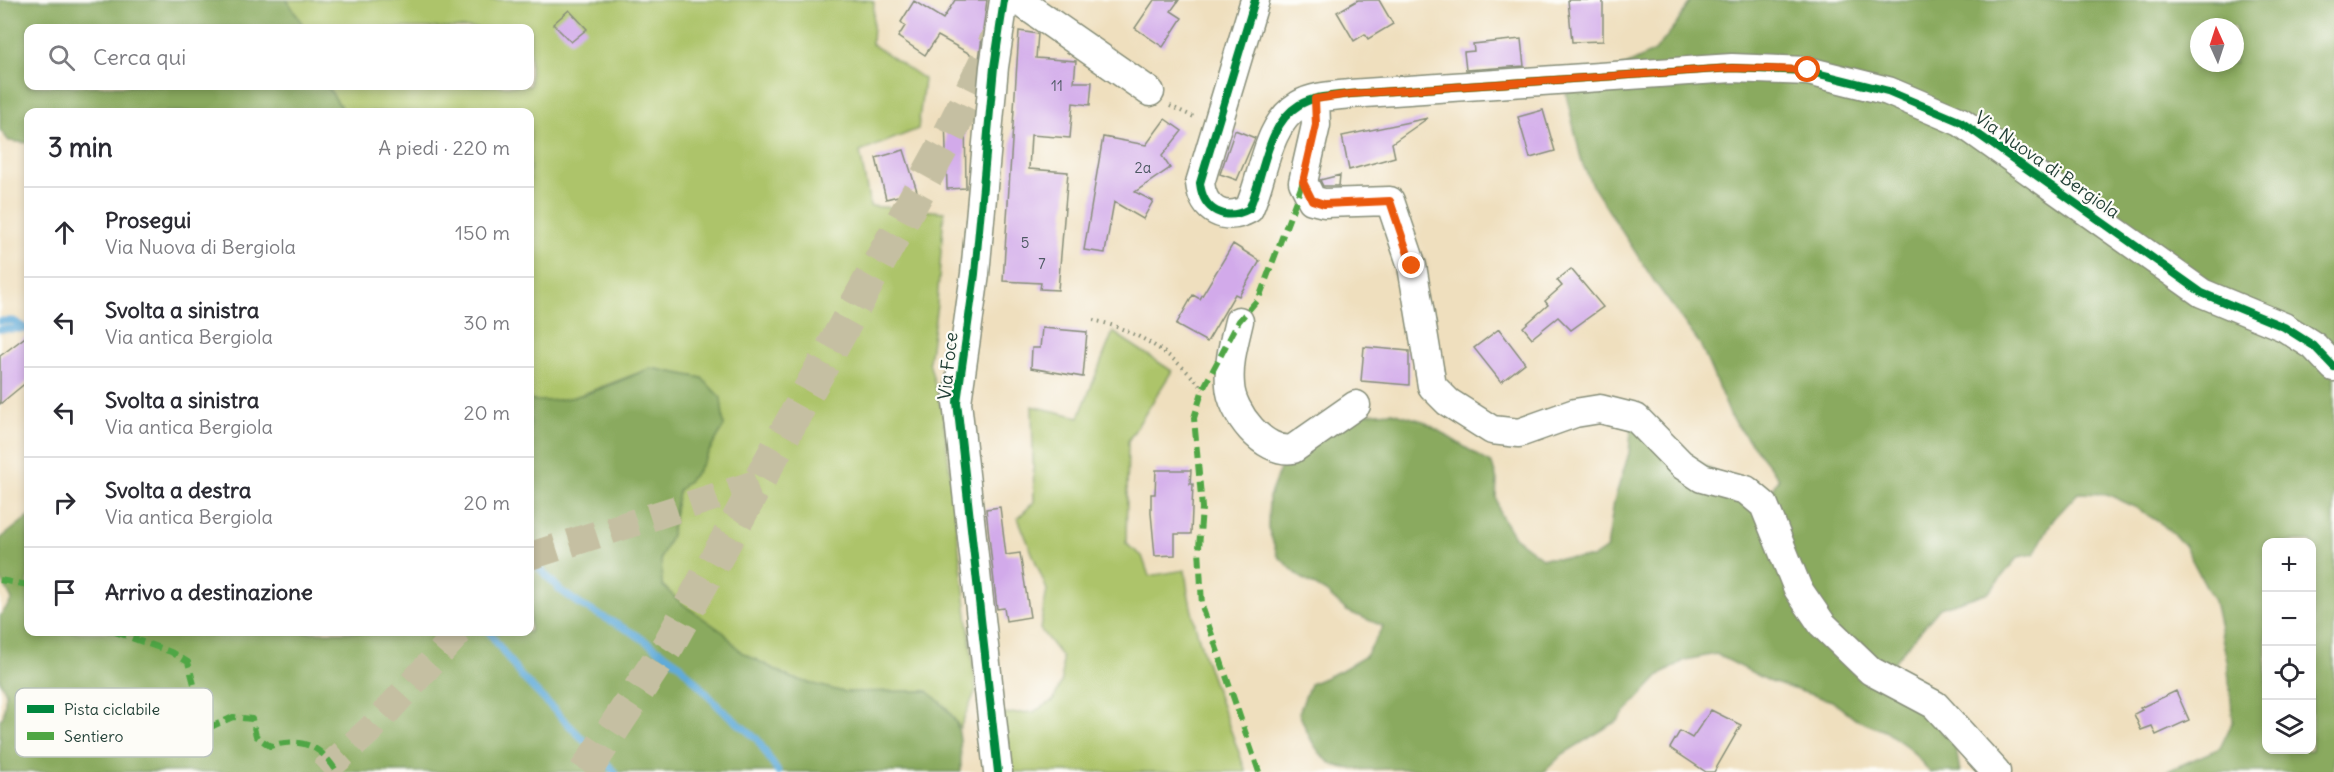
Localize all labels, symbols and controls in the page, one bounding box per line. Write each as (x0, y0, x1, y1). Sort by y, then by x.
north arrow (2190, 18, 2244, 72)
search box (24, 24, 534, 90)
icon: search (45, 41, 78, 74)
text: Cerca qui (93, 43, 186, 71)
route start (1794, 56, 1820, 82)
house number: 11 (1051, 76, 1063, 95)
street label: Via Nuova di Bergiola (1970, 106, 2124, 223)
text: 3 min (48, 131, 113, 164)
text: A piedi · 220 m (378, 135, 510, 160)
house number: 2a (1135, 158, 1152, 177)
text: Prosegui (105, 206, 191, 234)
icon: ahead (48, 216, 81, 249)
text: 150 m (455, 220, 510, 245)
house number: 5 (1021, 233, 1029, 252)
text: Via Nuova di Bergiola (105, 234, 296, 259)
route end (1398, 252, 1424, 278)
house number: 7 (1038, 254, 1046, 273)
text: Svolta a sinistra (105, 296, 259, 324)
icon: left (48, 306, 81, 339)
text: 30 m (463, 310, 510, 335)
text: Via antica Bergiola (105, 324, 273, 349)
street label: Via Foce (933, 331, 962, 401)
text: Svolta a sinistra (105, 386, 259, 414)
icon: left (48, 396, 81, 429)
text: 20 m (464, 400, 510, 425)
text: Via antica Bergiola (105, 414, 273, 439)
text: Svolta a destra (105, 476, 251, 504)
icon: right (48, 486, 81, 519)
text: 20 m (464, 490, 510, 515)
text: Via antica Bergiola (105, 504, 273, 529)
map controls (2262, 538, 2316, 754)
button: + (2262, 538, 2316, 592)
icon: arrive (48, 576, 81, 609)
text: Arrivo a destinazione (105, 578, 313, 606)
button: − (2262, 592, 2316, 646)
button: locate (2262, 646, 2316, 700)
legend (15, 688, 213, 757)
text: Pista ciclabile (64, 699, 160, 719)
button: layers (2262, 700, 2316, 754)
text: Sentiero (64, 726, 124, 746)

